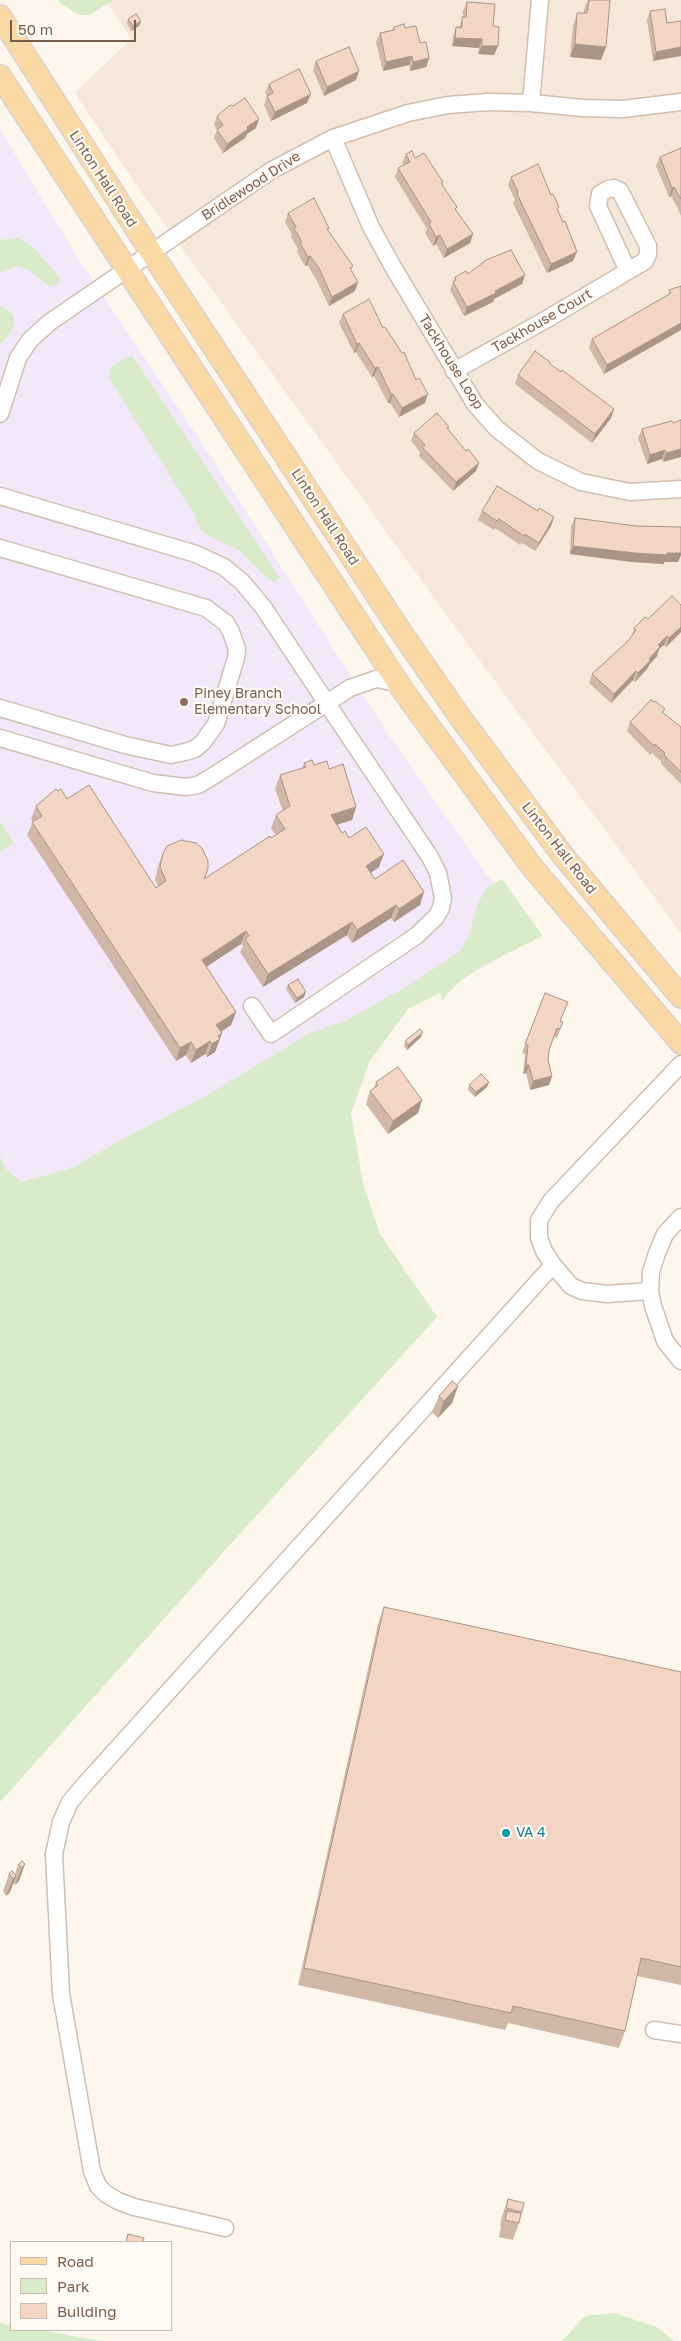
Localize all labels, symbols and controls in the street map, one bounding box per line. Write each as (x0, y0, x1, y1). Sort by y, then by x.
scale bar (12, 10, 139, 42)
text: 50 m (18, 20, 53, 38)
street label: Linton Hall Road (66, 128, 140, 230)
street label: Bridlewood Drive (198, 148, 304, 224)
street label: Tackhouse Court (489, 285, 595, 357)
street label: Tackhouse Loop (415, 311, 487, 413)
street label: Linton Hall Road (288, 466, 362, 568)
place label: Piney Branch Elementary School (194, 686, 321, 719)
marker: Piney Branch Elementary School (178, 696, 190, 708)
street label: Linton Hall Road (518, 799, 600, 897)
place label: VA 4 (516, 1825, 546, 1841)
marker: VA 4 (500, 1827, 512, 1839)
legend (10, 2241, 172, 2331)
text: Road (57, 2252, 94, 2270)
text: Park (57, 2277, 89, 2295)
text: Building (57, 2302, 117, 2320)

